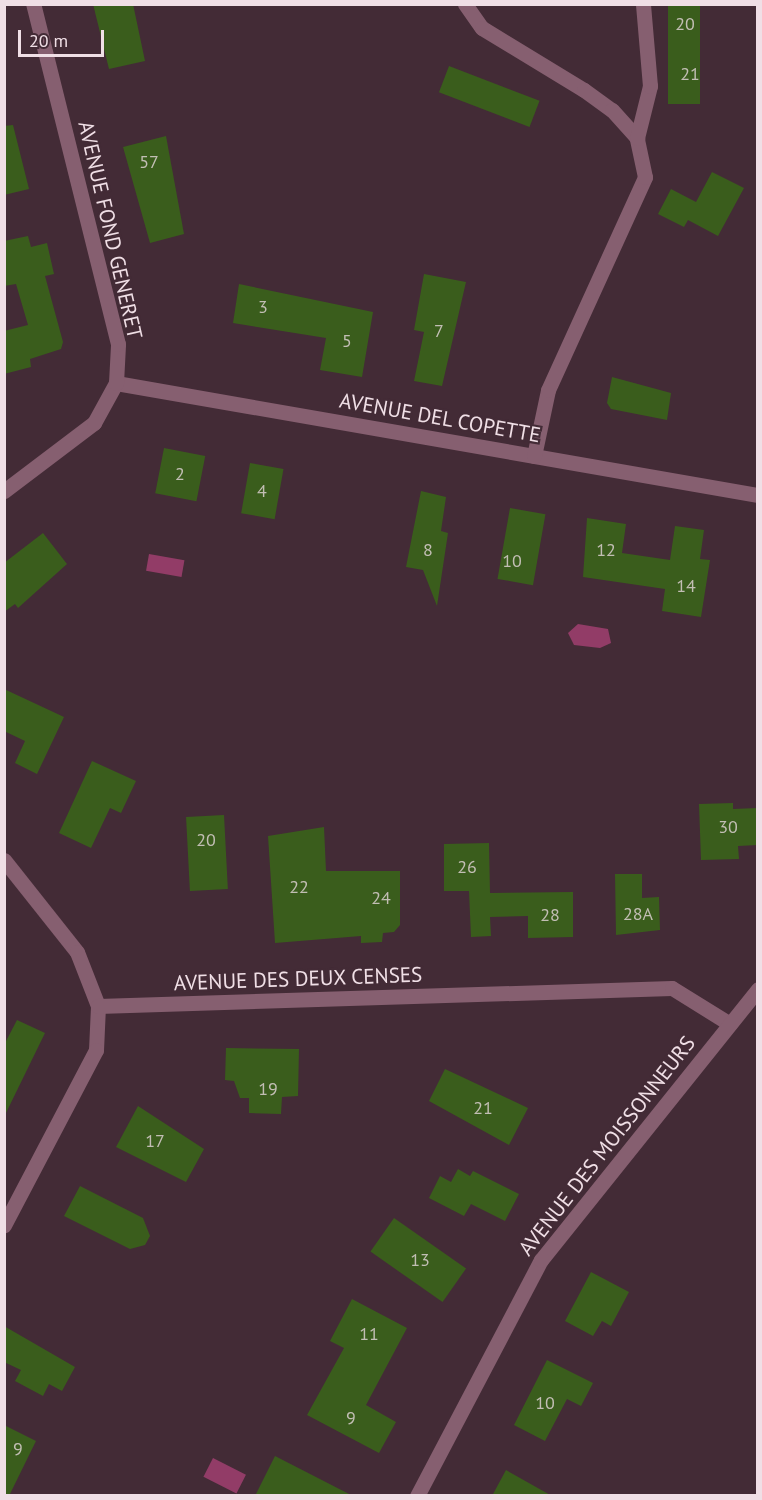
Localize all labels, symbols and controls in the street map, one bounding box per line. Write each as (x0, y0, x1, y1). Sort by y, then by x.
house number: 20 (675, 13, 695, 35)
scale bar (21, 18, 106, 56)
text: 20 m (29, 29, 68, 52)
house number: 21 (680, 63, 700, 85)
street label: AVENUE FOND GENERET (73, 119, 147, 341)
house number: 57 (139, 151, 159, 173)
house number: 3 (258, 296, 268, 318)
house number: 7 (434, 320, 444, 342)
house number: 5 (342, 330, 352, 352)
street label: AVENUE DEL COPETTE (337, 388, 543, 448)
house number: 2 (175, 463, 185, 485)
house number: 4 (257, 480, 267, 502)
house number: 8 (423, 539, 433, 561)
house number: 12 (596, 539, 616, 561)
house number: 10 (502, 550, 522, 572)
house number: 14 (676, 575, 696, 597)
house number: 30 (718, 816, 738, 838)
house number: 20 (196, 829, 216, 851)
house number: 26 (457, 856, 477, 878)
house number: 22 (289, 876, 309, 898)
house number: 24 (371, 887, 391, 909)
house number: 28A (623, 903, 653, 925)
house number: 28 (540, 904, 560, 926)
street label: AVENUE DES DEUX CENSES (173, 962, 423, 996)
street label: AVENUE DES MOISSONNEURS (513, 1031, 701, 1261)
house number: 19 (258, 1078, 278, 1100)
house number: 21 (473, 1097, 493, 1119)
house number: 17 (145, 1130, 165, 1152)
house number: 13 (410, 1249, 430, 1271)
house number: 11 (359, 1323, 379, 1345)
house number: 10 (535, 1392, 555, 1414)
house number: 9 (346, 1407, 356, 1429)
house number: 9 (13, 1438, 23, 1460)

